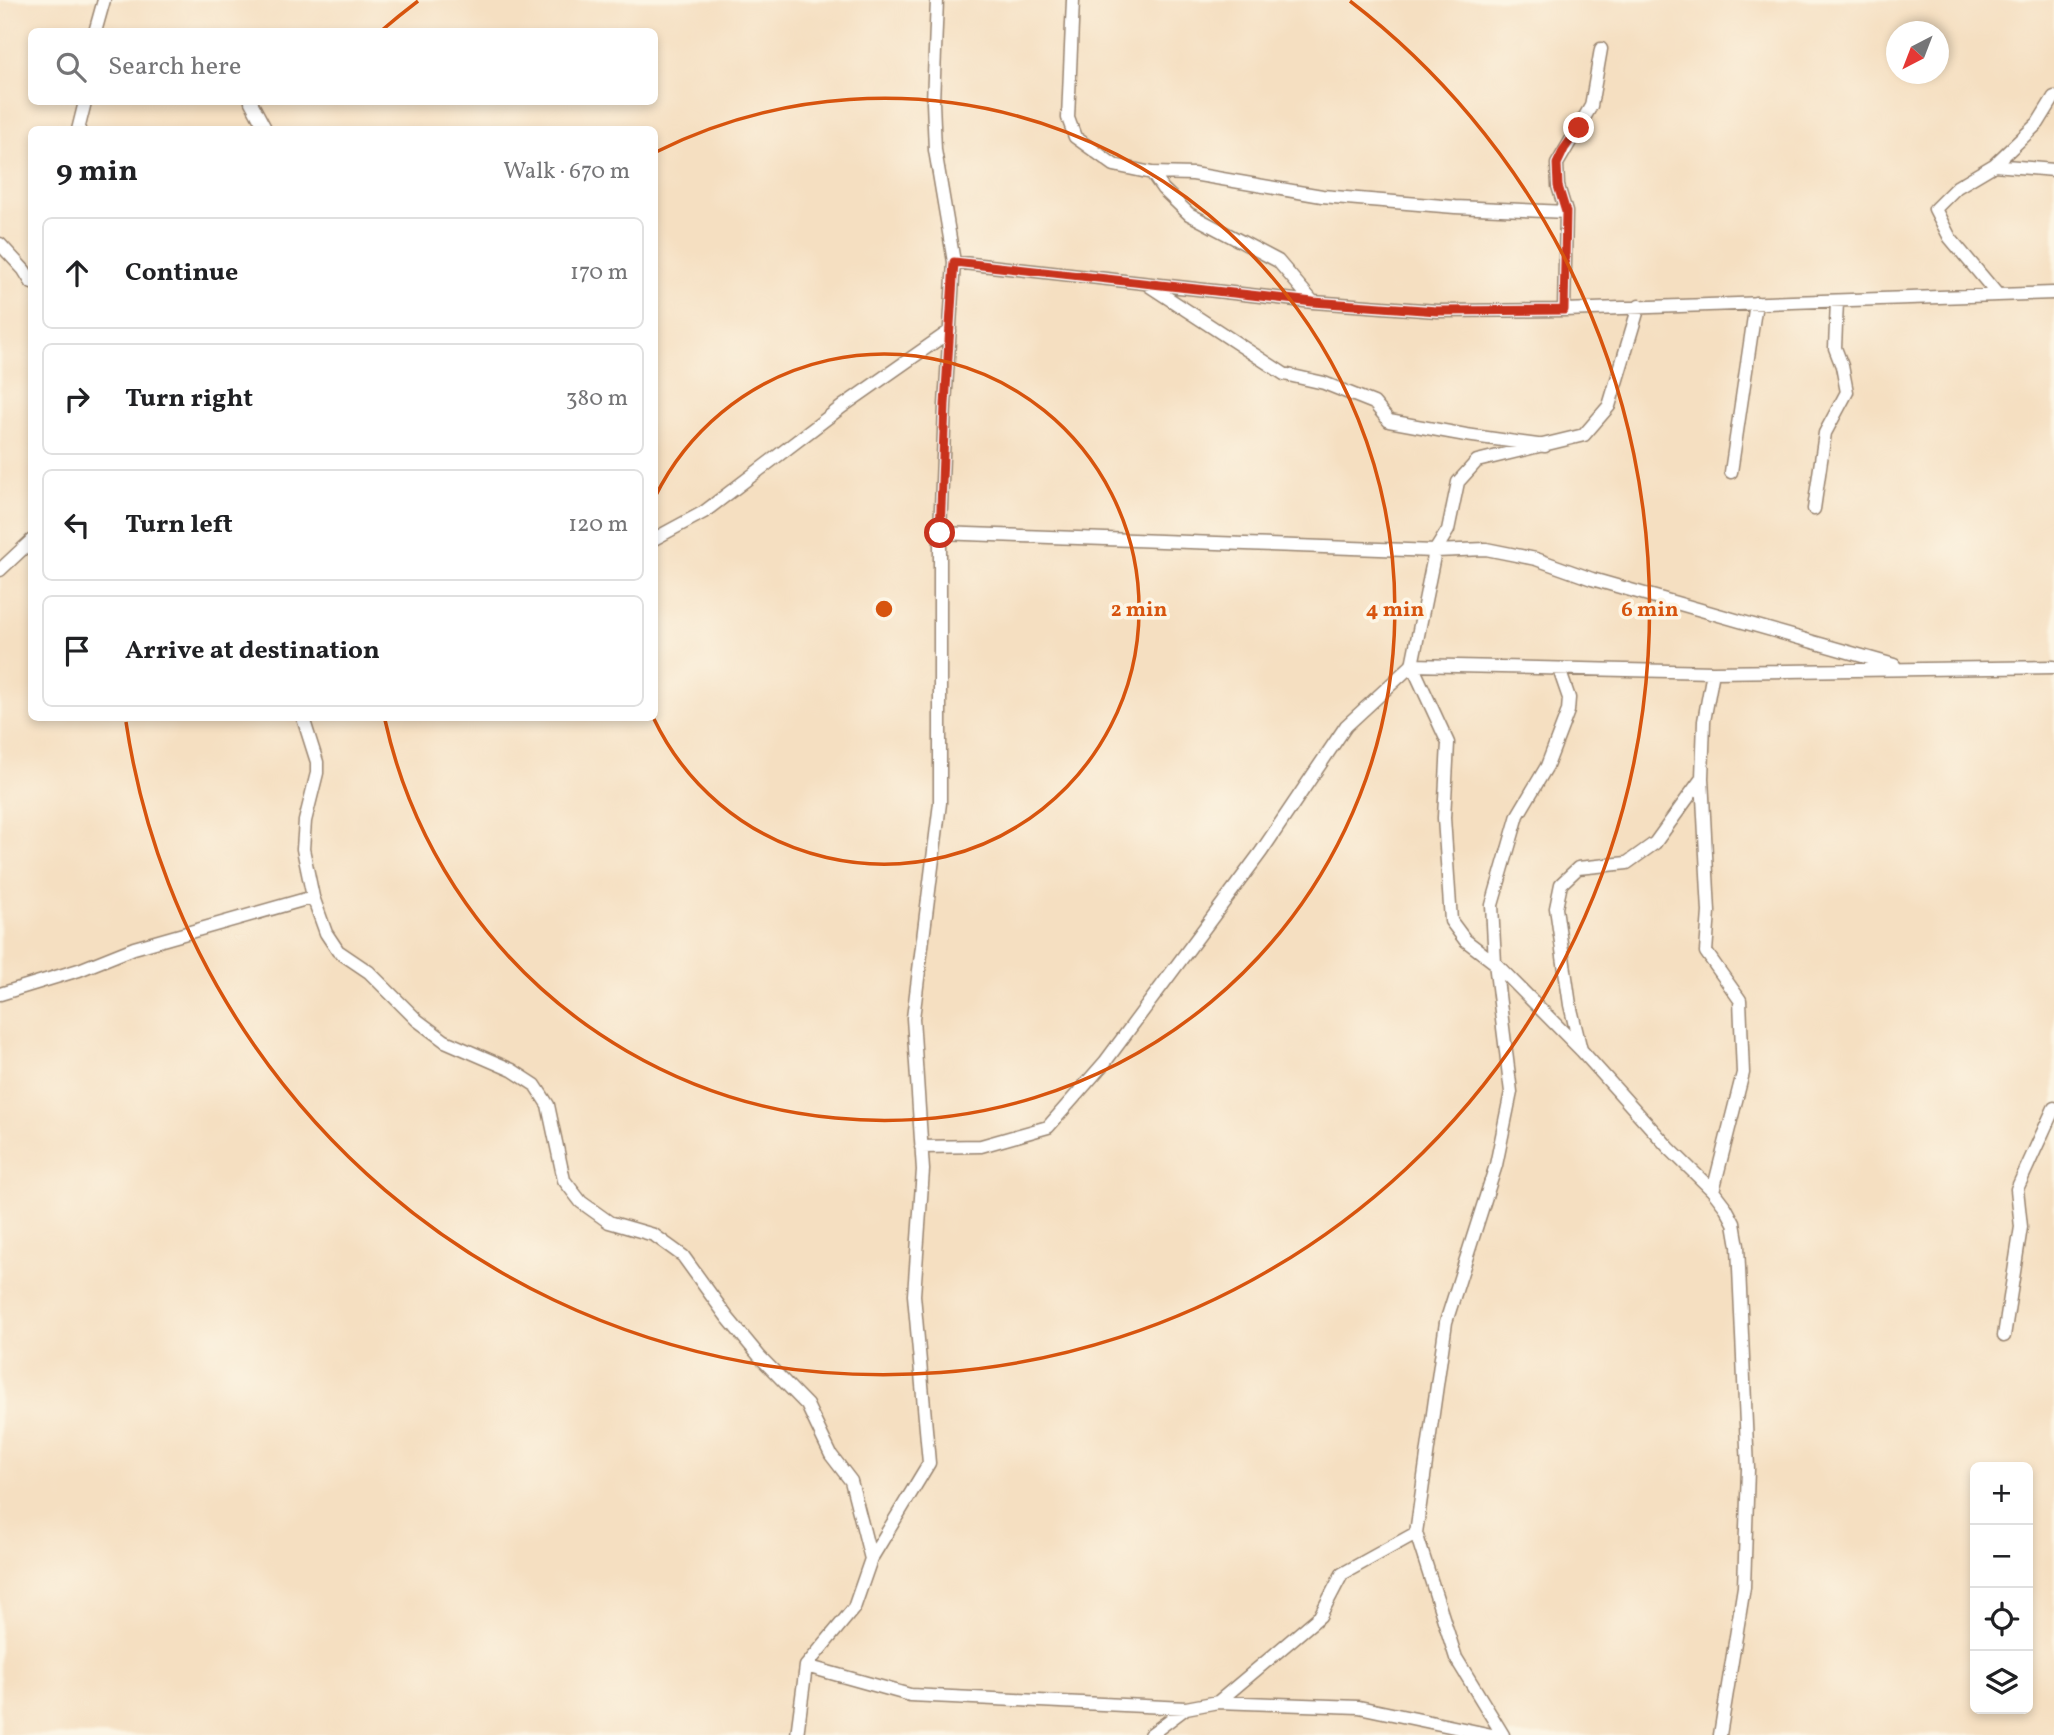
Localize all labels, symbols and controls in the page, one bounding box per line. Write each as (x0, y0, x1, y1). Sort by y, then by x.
north arrow (1886, 21, 1949, 84)
search box (28, 28, 658, 105)
icon: search (52, 48, 90, 86)
text: Search here (108, 49, 241, 85)
route end (1563, 112, 1594, 143)
text: 9 min (56, 151, 138, 193)
text: Walk · 670 m (503, 156, 630, 188)
icon: ahead (58, 254, 96, 292)
text: Continue (125, 255, 238, 291)
text: 170 m (570, 257, 628, 289)
icon: right (58, 380, 96, 418)
text: Turn right (125, 381, 253, 417)
text: 380 m (566, 383, 628, 415)
icon: left (58, 506, 96, 544)
text: Turn left (125, 507, 233, 543)
text: 120 m (568, 509, 628, 541)
route start (924, 517, 955, 548)
text: 2 min (1111, 596, 1167, 625)
text: 4 min (1366, 596, 1424, 625)
text: 6 min (1621, 596, 1679, 625)
centre of rings (872, 597, 896, 621)
icon: arrive (58, 632, 96, 670)
text: Arrive at destination (125, 633, 380, 669)
map controls (1970, 1462, 2033, 1714)
button: + (1970, 1462, 2033, 1525)
button: − (1970, 1525, 2033, 1588)
button: locate (1970, 1588, 2033, 1651)
button: layers (1970, 1651, 2033, 1714)

